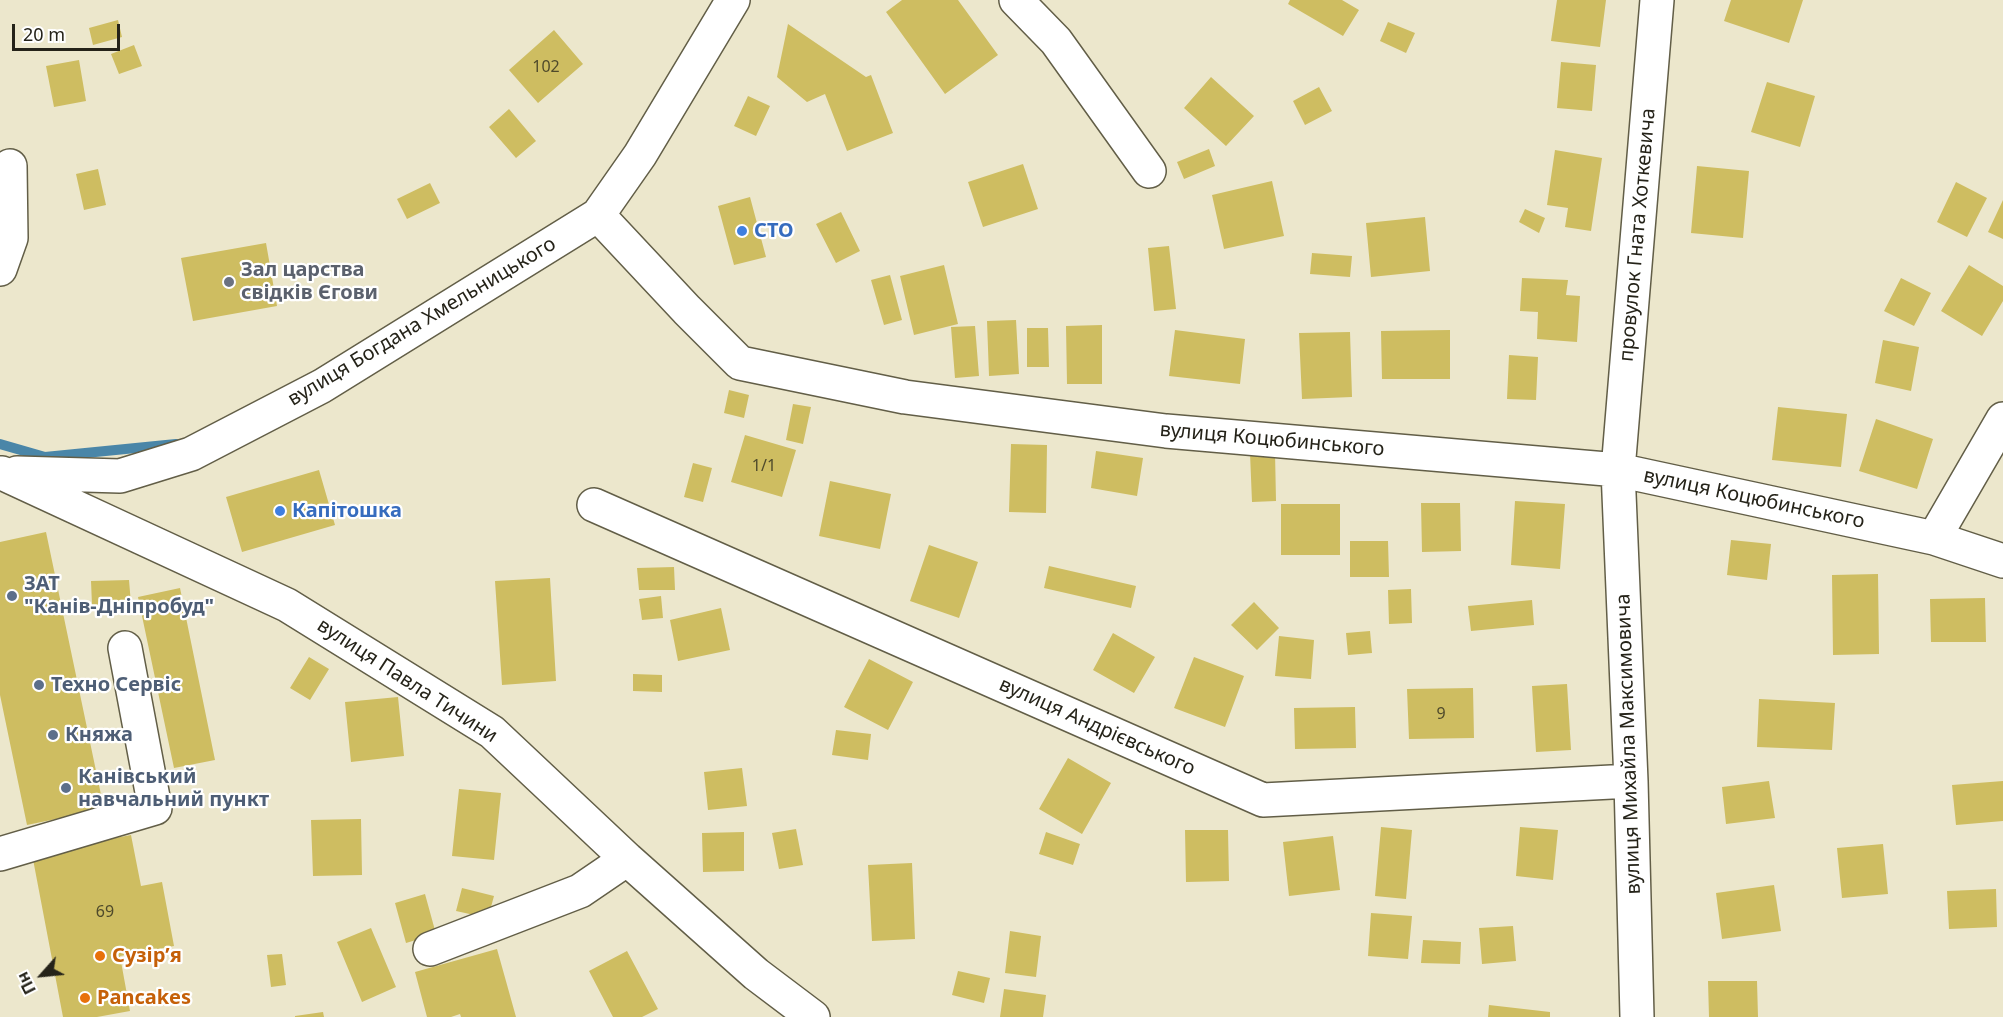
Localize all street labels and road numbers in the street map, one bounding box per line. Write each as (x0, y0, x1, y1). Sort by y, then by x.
street label: провулок Гната Хоткевича (1615, 107, 1661, 363)
street label: вулиця Богдана Хмельницького (284, 232, 560, 412)
street label: вулиця Коцюбинського (1159, 418, 1385, 462)
street label: вулиця Коцюбинського (1641, 464, 1867, 534)
street label: вулиця Михайла Максимовича (1612, 593, 1646, 895)
street label: вулиця Павла Тичини (312, 614, 502, 748)
street label: вулиця Андрієвського (995, 673, 1199, 781)

